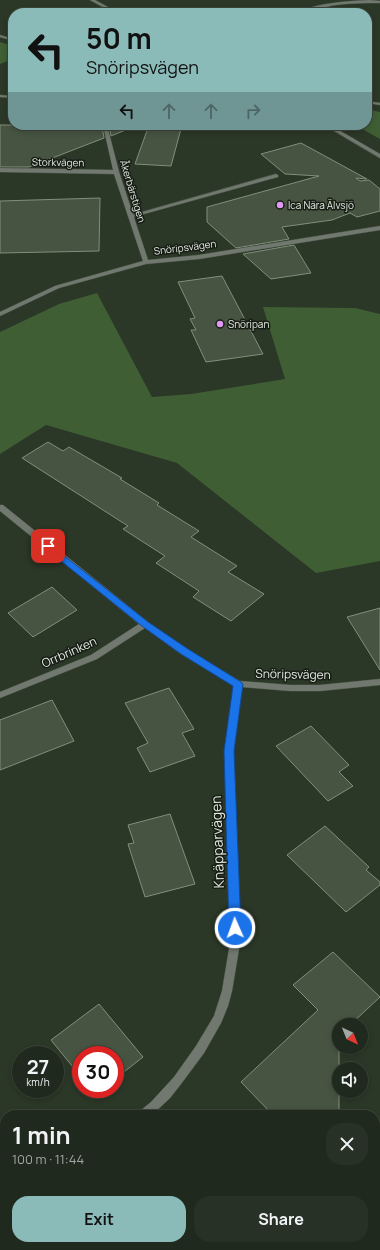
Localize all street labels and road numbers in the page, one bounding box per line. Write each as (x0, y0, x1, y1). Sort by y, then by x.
street label: Storkvägen (32, 155, 84, 169)
street label: Åkerbärstigen (117, 158, 149, 224)
street label: Snöripsvägen (153, 236, 217, 258)
street label: Orrbrinken (39, 632, 99, 672)
street label: Snöripsvägen (255, 665, 331, 683)
street label: Knäpparvägen (206, 795, 228, 889)

